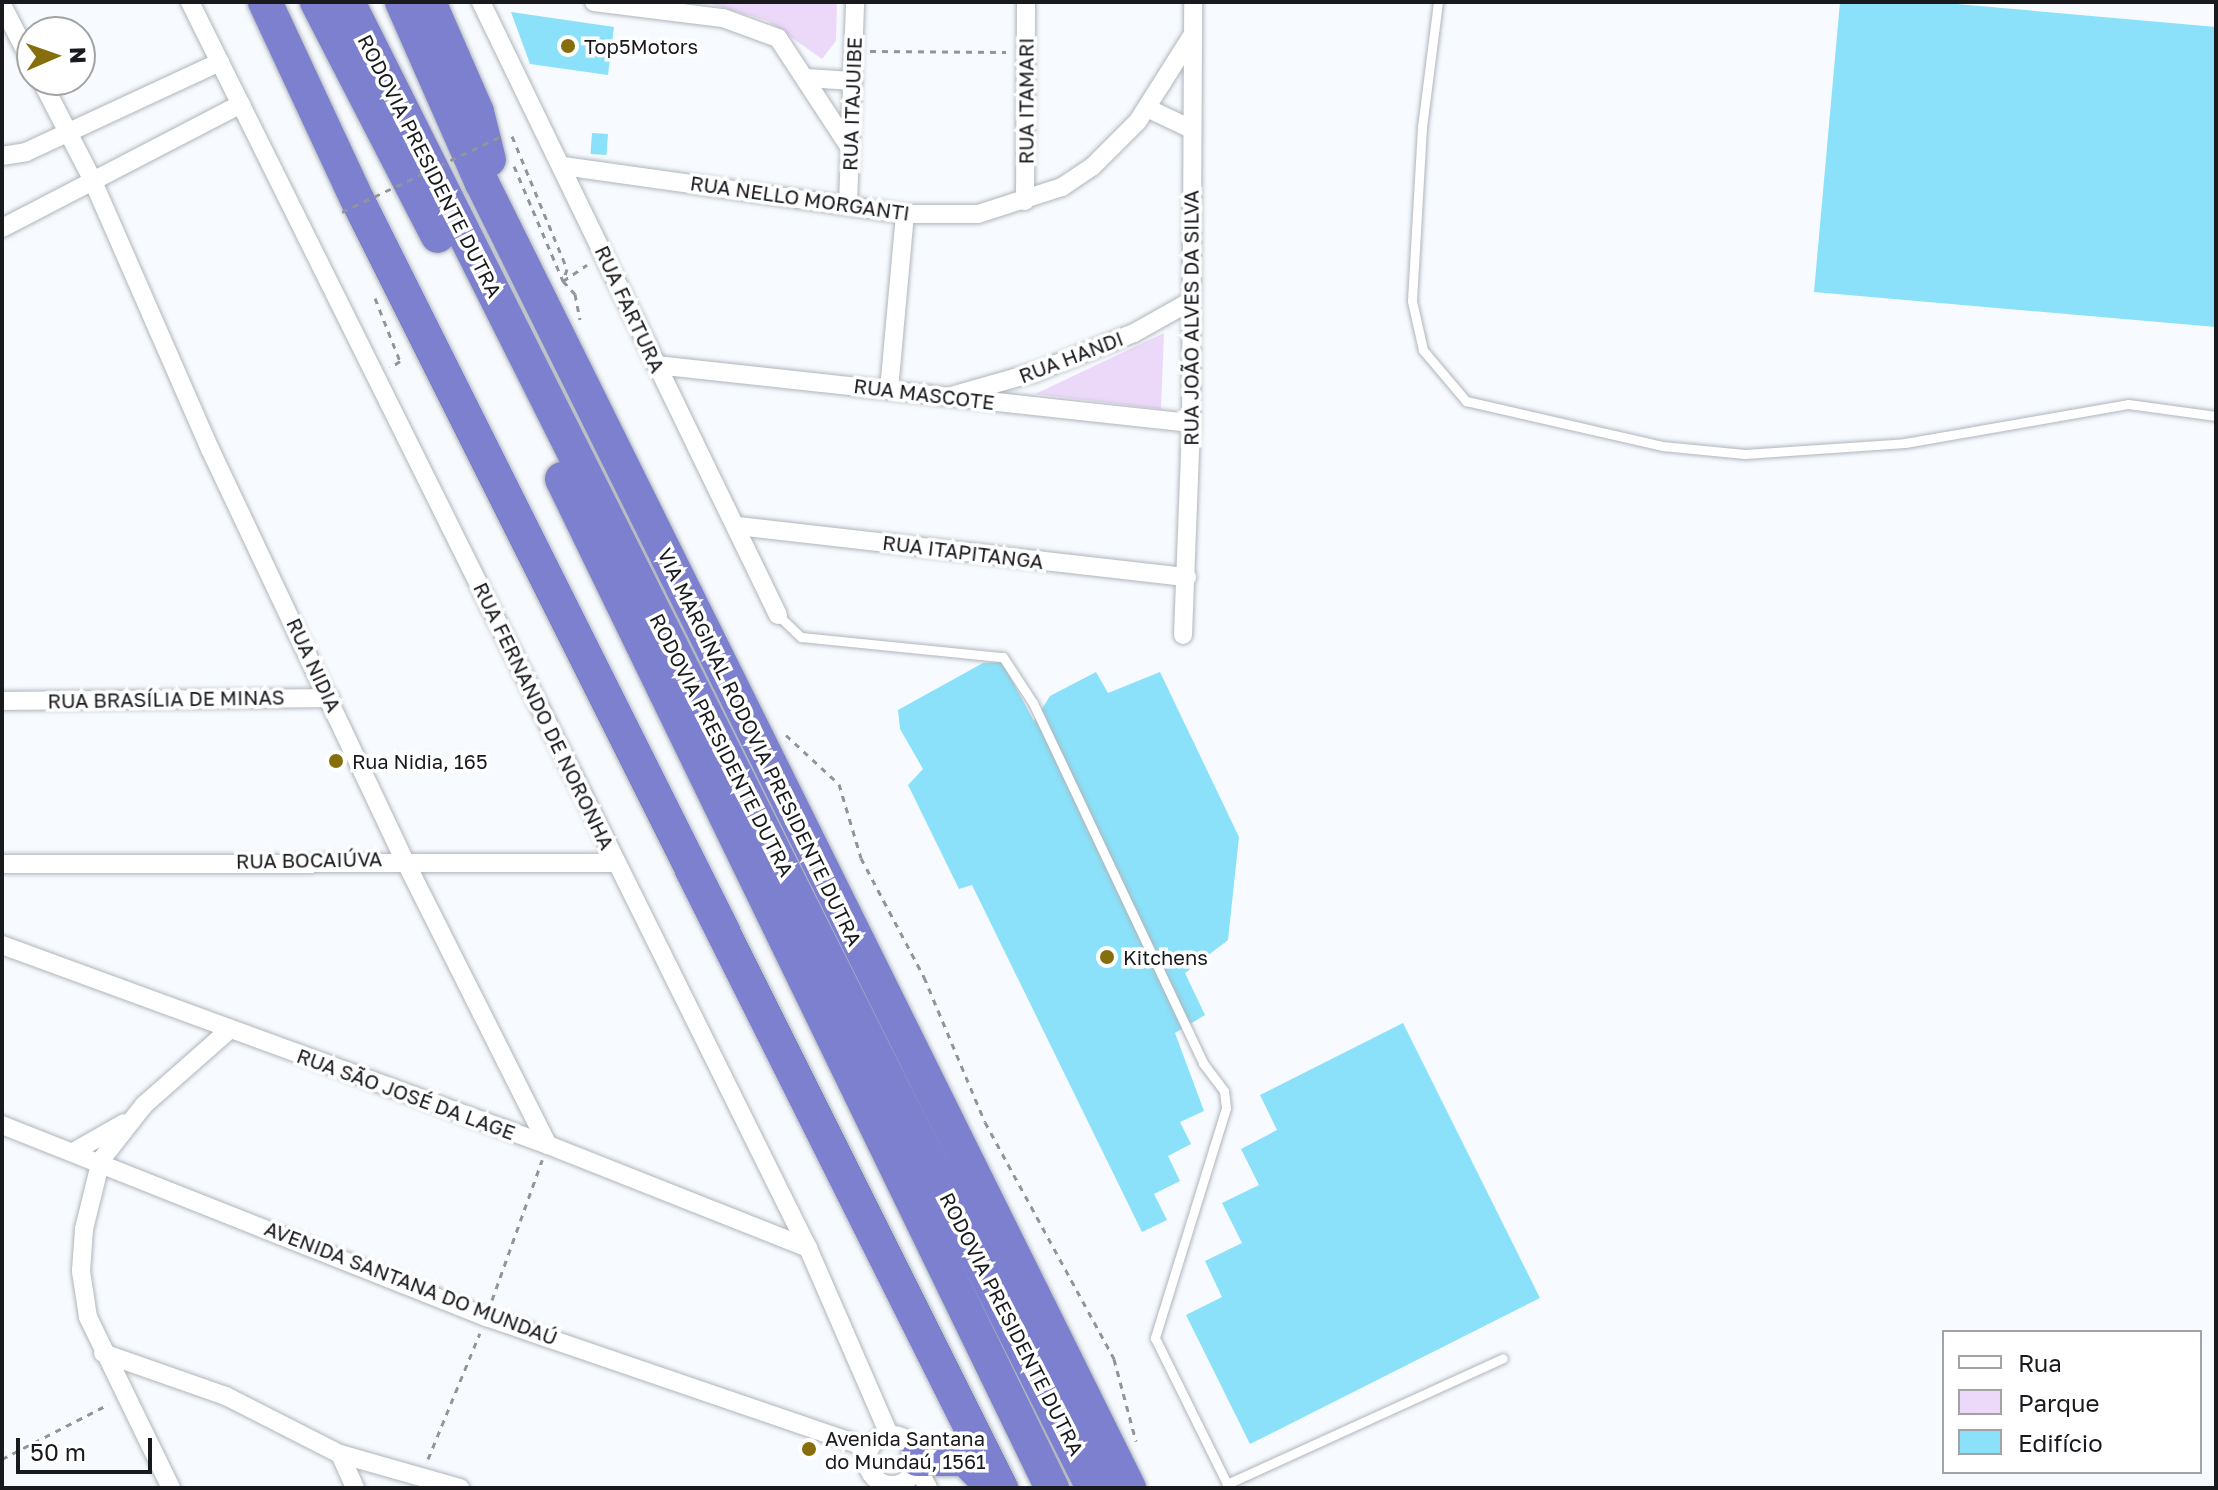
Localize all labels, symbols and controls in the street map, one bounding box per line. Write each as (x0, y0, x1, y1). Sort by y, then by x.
north arrow (16, 16, 96, 96)
street label: RODOVIA PRESIDENTE DUTRA (353, 31, 507, 301)
place label: Top5Motors (584, 34, 698, 58)
marker: Top5Motors (559, 37, 577, 55)
street label: RUA ITAJUIBE (838, 37, 866, 171)
street label: RUA ITAMARI (1014, 38, 1038, 164)
text: N (65, 46, 92, 64)
street label: RUA NELLO MORGANTI (689, 171, 911, 225)
street label: RUA JOÃO ALVES DA SILVA (1179, 190, 1203, 446)
street label: RUA FARTURA (590, 242, 670, 376)
street label: RUA HANDI (1015, 326, 1127, 388)
street label: RUA MASCOTE (852, 373, 996, 415)
street label: RUA ITAPITANGA (881, 530, 1045, 574)
street label: VIA MARGINAL RODOVIA PRESIDENTE DUTRA (653, 544, 867, 950)
street label: RUA FERNANDO DE NORONHA (469, 578, 619, 854)
street label: RODOVIA PRESIDENTE DUTRA (645, 610, 799, 880)
street label: RUA NIDIA (282, 614, 346, 716)
street label: RUA BRASÍLIA DE MINAS (47, 685, 285, 713)
place label: Rua Nidia, 165 (352, 749, 488, 773)
marker: Rua Nidia, 165 (327, 752, 345, 770)
street label: RUA BOCAIÚVA (236, 847, 382, 873)
place label: Kitchens (1123, 945, 1208, 969)
marker: Kitchens (1098, 948, 1116, 966)
street label: RUA SÃO JOSÉ DA LAGE (294, 1043, 518, 1145)
street label: RODOVIA PRESIDENTE DUTRA (935, 1189, 1089, 1459)
street label: AVENIDA SANTANA DO MUNDAÚ (261, 1216, 561, 1350)
legend (1942, 1330, 2202, 1474)
text: Rua (2018, 1348, 2062, 1377)
text: Parque (2018, 1388, 2099, 1417)
scale bar (20, 1422, 156, 1472)
place label: Avenida Santana do Mundaú, 1561 (825, 1426, 986, 1473)
text: Edifício (2018, 1428, 2103, 1457)
text: 50 m (30, 1437, 86, 1466)
marker: Avenida Santana do Mundaú, 1561 (800, 1440, 818, 1458)

